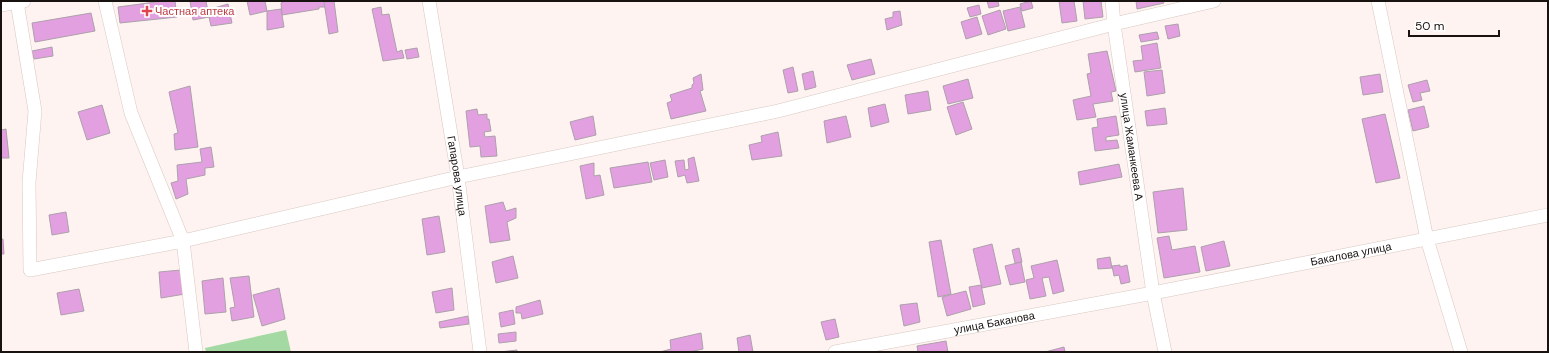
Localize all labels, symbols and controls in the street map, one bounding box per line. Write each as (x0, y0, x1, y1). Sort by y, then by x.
place label: Частная аптека (155, 4, 235, 18)
marker: Частная аптека (142, 6, 152, 16)
scale bar (1409, 12, 1499, 38)
text: 50 m (1415, 18, 1444, 34)
street label: улица Жаманкеева А (1117, 92, 1147, 202)
street label: Гапарова улица (444, 135, 470, 218)
street label: Бакалова улица (1309, 239, 1393, 269)
street label: улица Баканова (953, 308, 1037, 337)

